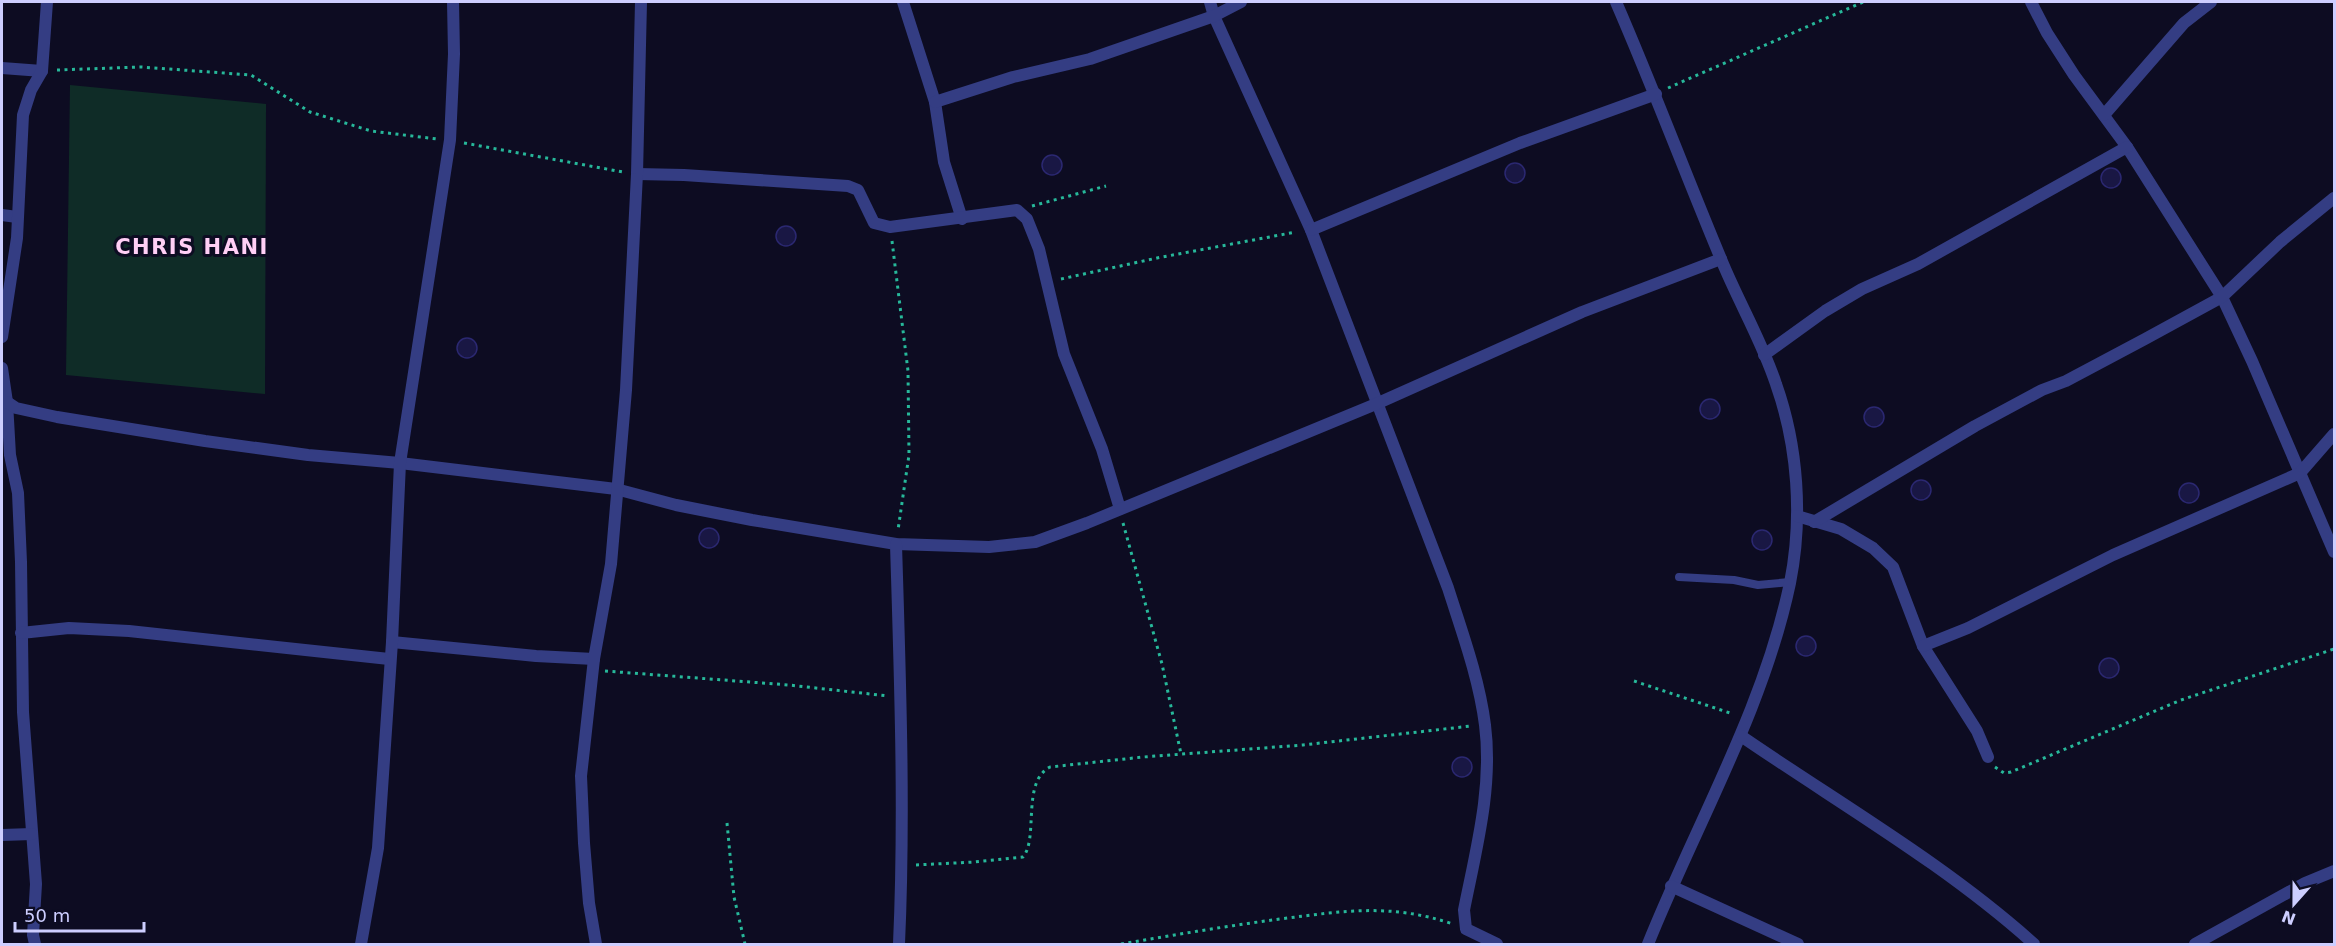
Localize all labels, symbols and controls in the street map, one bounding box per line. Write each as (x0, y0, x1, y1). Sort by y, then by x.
district label: CHRIS HANI (115, 235, 269, 259)
north arrow (2264, 874, 2324, 934)
scale bar (15, 895, 144, 933)
text: 50 m (24, 905, 70, 926)
text: N (2279, 906, 2298, 929)

